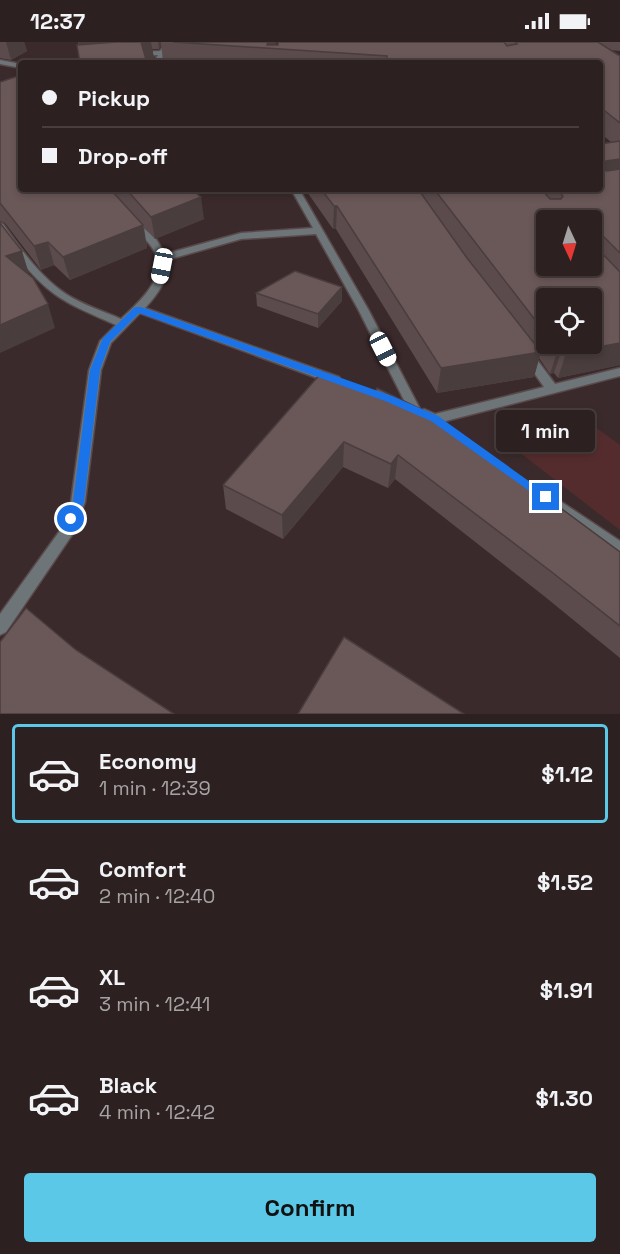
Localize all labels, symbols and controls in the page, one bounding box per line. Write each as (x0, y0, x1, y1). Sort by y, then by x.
text: 12:37 (30, 7, 85, 35)
text: Pickup (78, 84, 150, 112)
text: Drop-off (78, 142, 168, 170)
north arrow (536, 210, 602, 276)
map controls (536, 210, 602, 354)
car (150, 247, 174, 285)
button: locate (536, 288, 602, 354)
car (367, 329, 399, 369)
callout: 1 min (496, 410, 596, 452)
text: 1 min (521, 418, 570, 444)
route end (532, 483, 559, 510)
route start (57, 505, 84, 532)
icon: car (27, 747, 81, 801)
text: Economy (99, 747, 197, 775)
text: $1.12 (541, 760, 593, 788)
text: 1 min · 12:39 (99, 775, 211, 801)
icon: car (27, 855, 81, 909)
text: Comfort (99, 855, 187, 883)
text: $1.52 (537, 868, 593, 896)
text: 2 min · 12:40 (99, 883, 215, 909)
icon: car (27, 963, 81, 1017)
text: XL (99, 963, 125, 991)
text: $1.91 (540, 976, 593, 1004)
text: 3 min · 12:41 (99, 991, 210, 1017)
icon: car (27, 1071, 81, 1125)
text: Black (99, 1071, 157, 1099)
text: $1.30 (536, 1084, 593, 1112)
text: 4 min · 12:42 (99, 1099, 215, 1125)
button: Confirm (24, 1173, 596, 1242)

